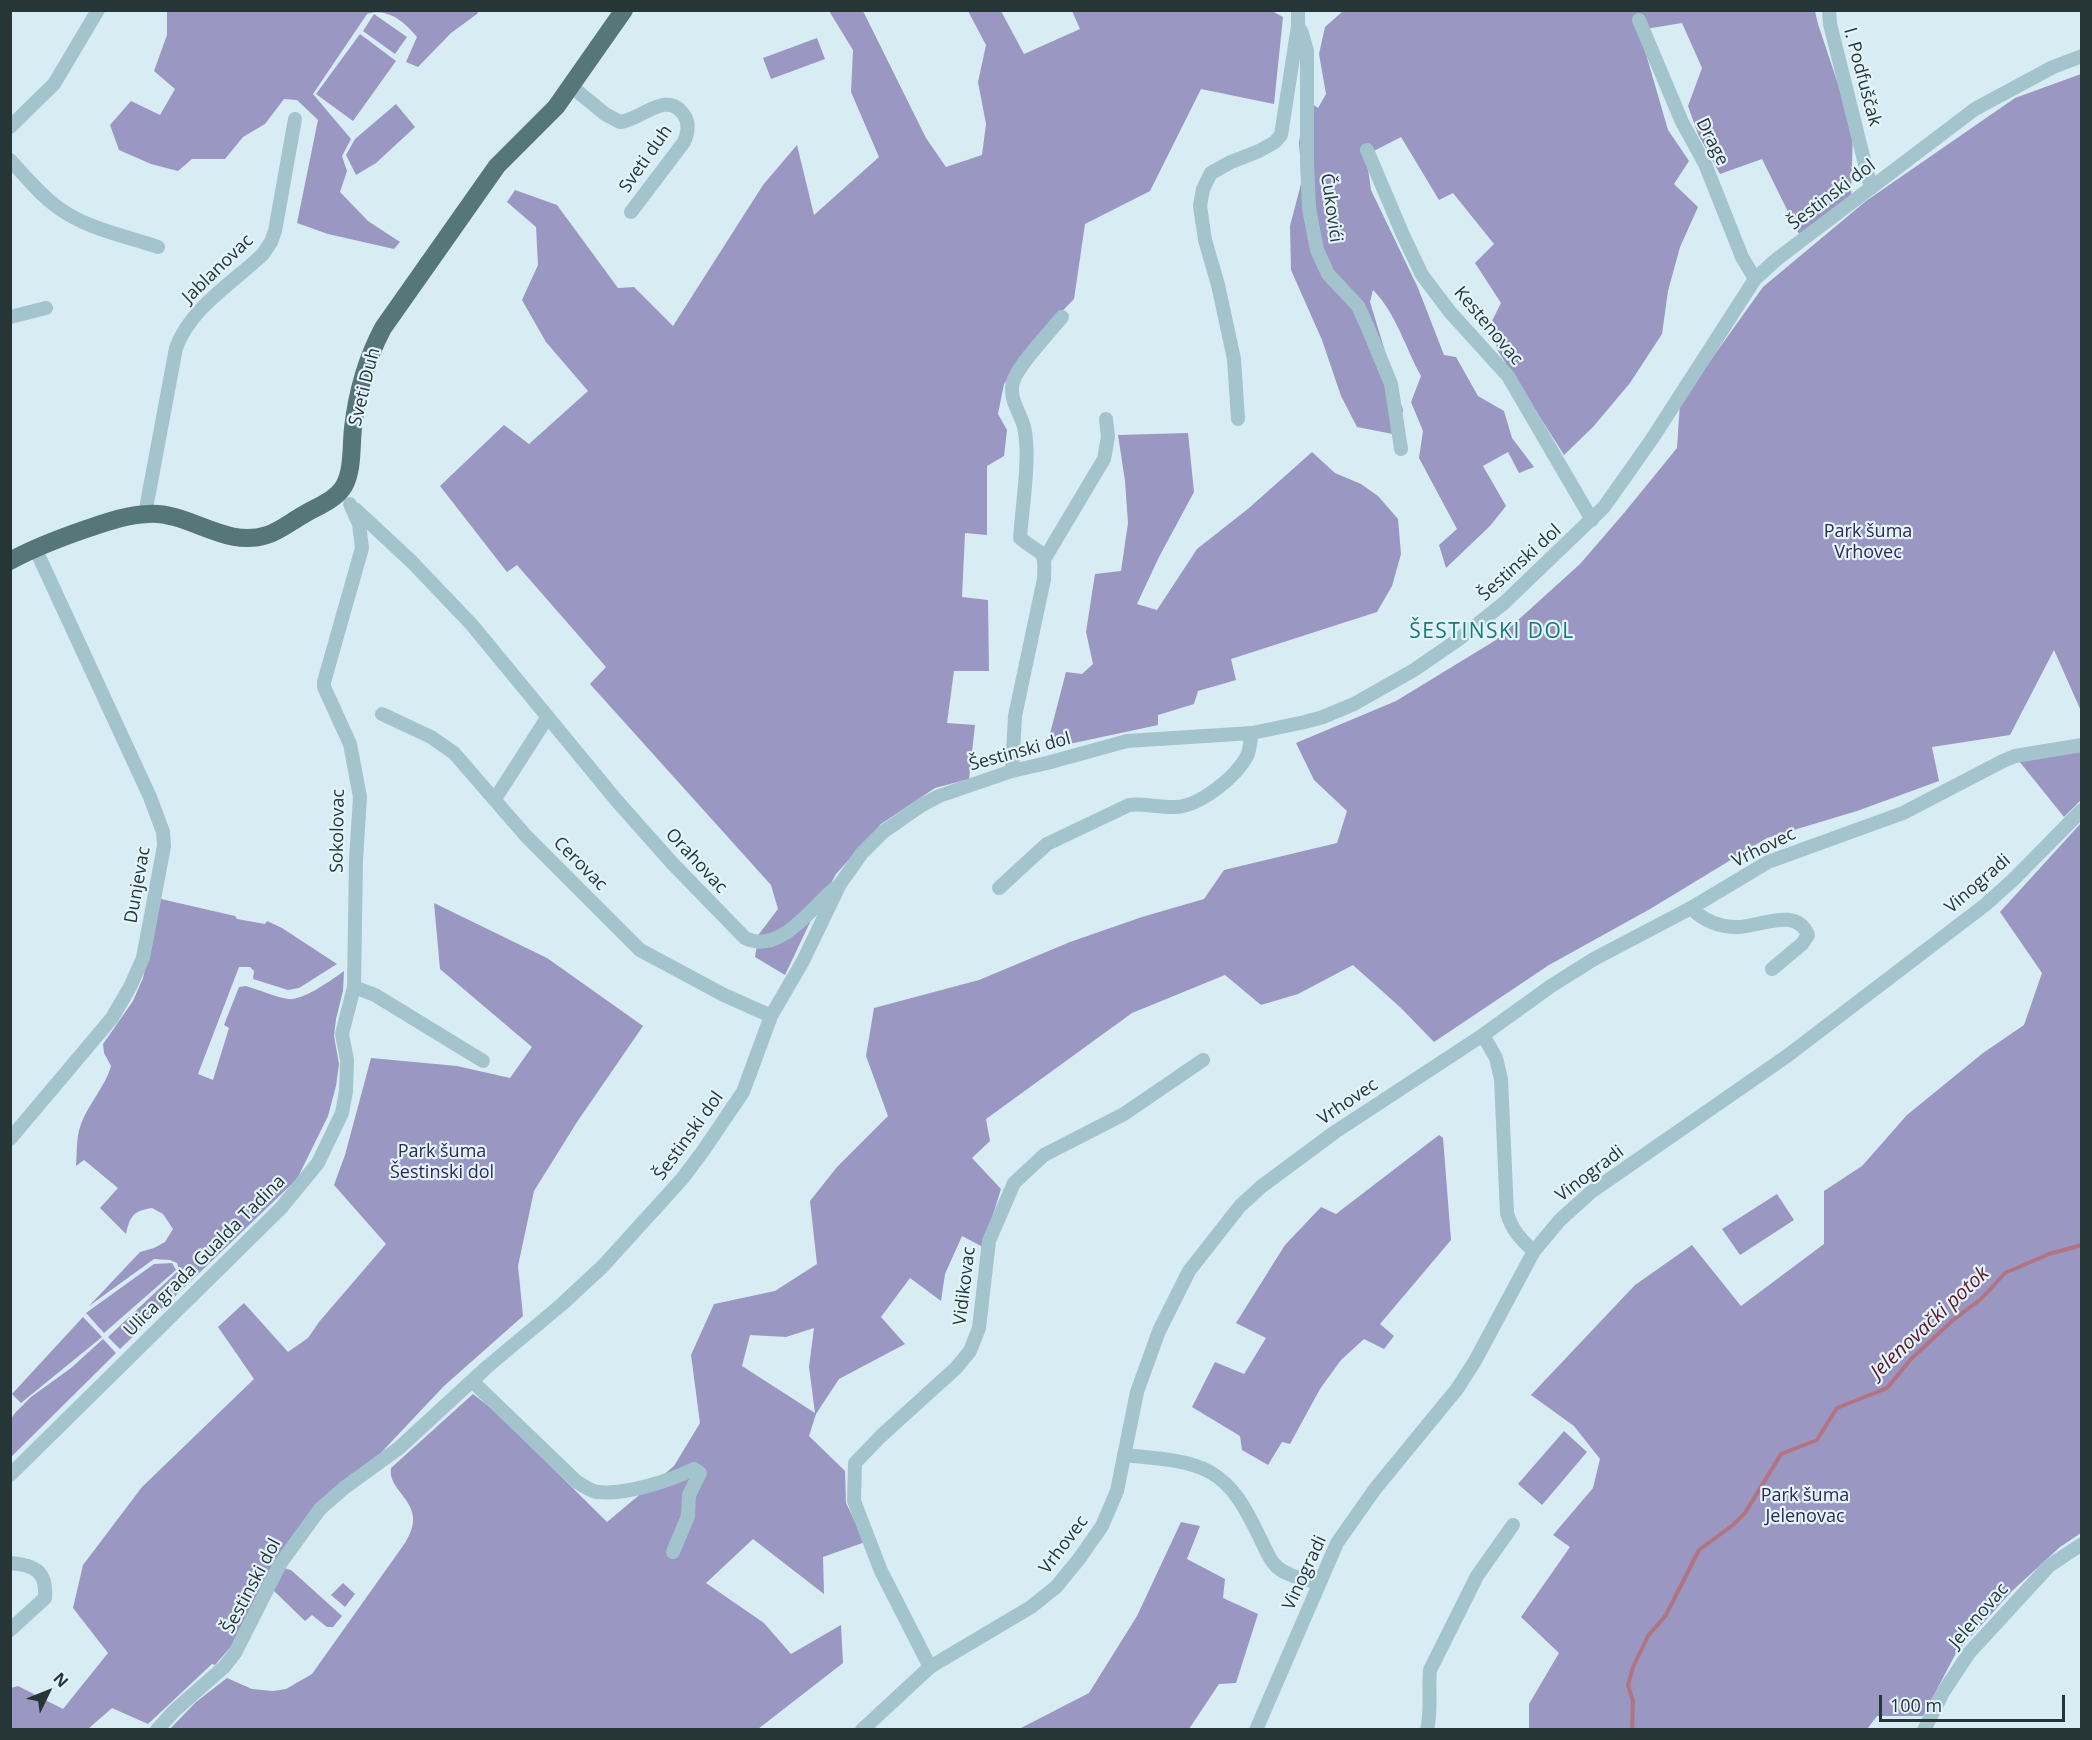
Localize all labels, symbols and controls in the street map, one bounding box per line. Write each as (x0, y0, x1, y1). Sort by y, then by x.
street label: I. Podfuščak (1839, 25, 1885, 129)
street label: Drage (1691, 115, 1733, 169)
street label: Sveti duh (615, 121, 677, 197)
street label: Šestinski dol (1784, 155, 1880, 235)
street label: Čukovići (1315, 172, 1347, 244)
street label: Jablanovac (178, 230, 258, 308)
street label: Kestenovac (1449, 282, 1527, 370)
street label: Sveti Duh (345, 346, 385, 428)
street label: Šestinski dol (1474, 520, 1566, 606)
park label: Park šuma Vrhovec (1824, 521, 1912, 564)
district label: ŠESTINSKI DOL (1409, 619, 1575, 645)
street label: Šestinski dol (967, 728, 1073, 776)
street label: Sokolovac (326, 789, 350, 873)
street label: Vrhovec (1729, 823, 1799, 873)
street label: Orahovac (661, 824, 731, 898)
street label: Cerovac (549, 833, 611, 895)
street label: Dunjevac (121, 845, 155, 925)
street label: Vinogradi (1941, 850, 2015, 918)
street label: Vrhovec (1314, 1074, 1382, 1130)
street label: Šestinski dol (650, 1088, 728, 1184)
park label: Park šuma Šestinski dol (390, 1141, 494, 1184)
street label: Vinogradi (1552, 1141, 1628, 1207)
street label: Ulica grada Gualda Tadina (120, 1171, 290, 1341)
street label: Vidikovac (949, 1246, 981, 1326)
water label: Jelenovački potok (1866, 1262, 1994, 1384)
park label: Park šuma Jelenovac (1761, 1485, 1849, 1528)
street label: Vrhovec (1035, 1511, 1093, 1579)
street label: Vinogradi (1278, 1532, 1332, 1614)
street label: Šestinski dol (218, 1535, 286, 1637)
street label: Jelenovac (1945, 1579, 2013, 1653)
north arrow (18, 1662, 78, 1722)
text: N (49, 1667, 74, 1692)
scale bar (1882, 1683, 2068, 1721)
text: 100 m (1890, 1693, 1942, 1717)

